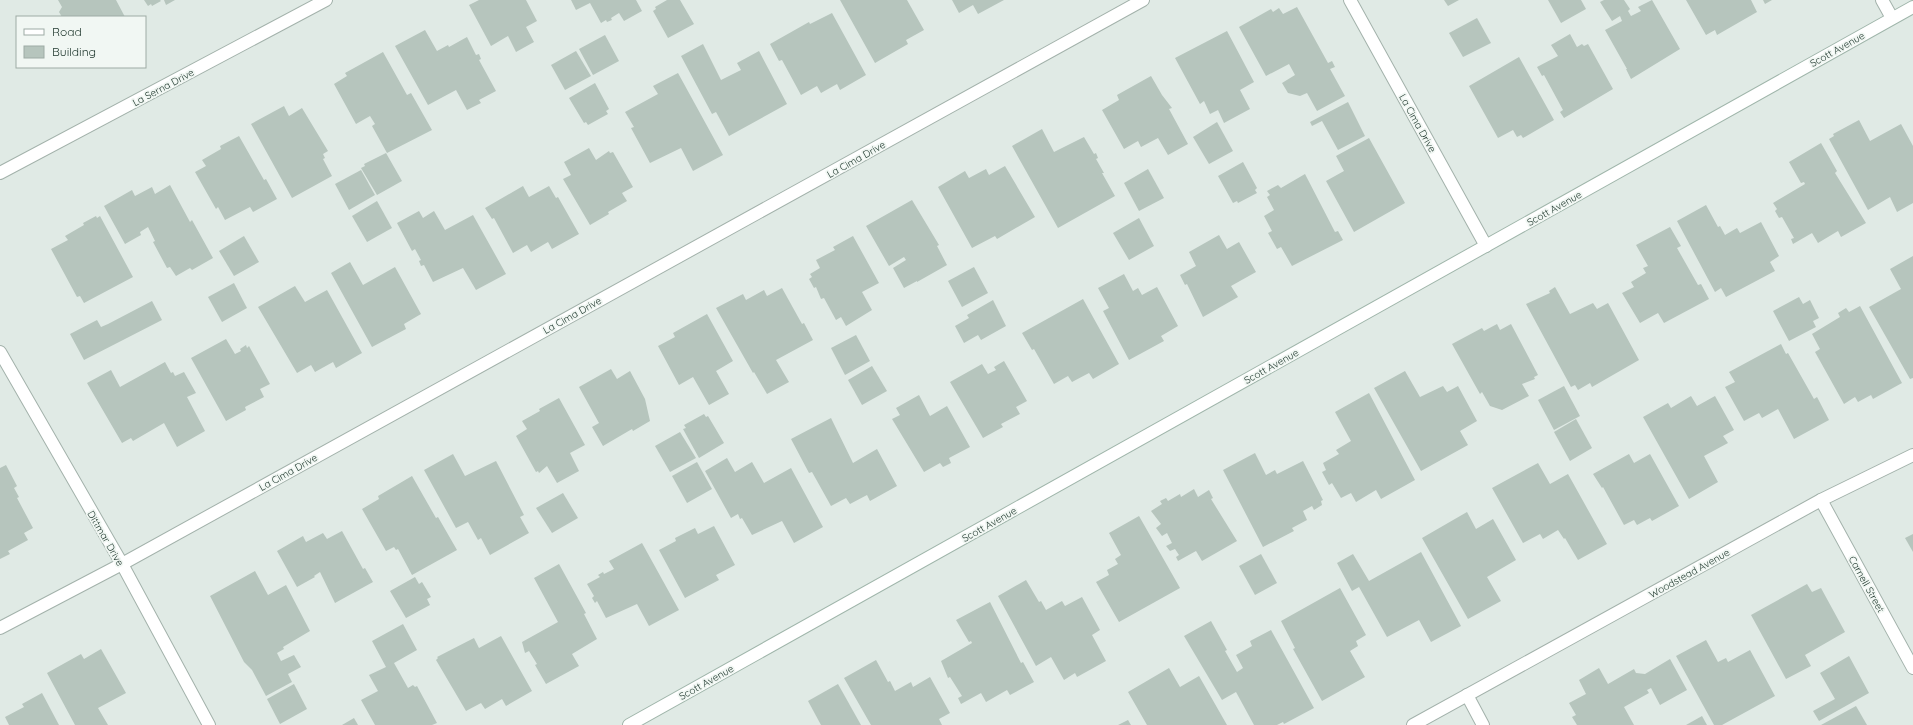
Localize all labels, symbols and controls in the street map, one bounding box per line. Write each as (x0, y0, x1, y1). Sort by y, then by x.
legend (16, 16, 146, 68)
text: Road (52, 24, 82, 39)
street label: Scott Avenue (1808, 29, 1867, 70)
text: Building (52, 44, 96, 59)
street label: La Serna Drive (130, 66, 197, 109)
street label: La Cima Drive (1396, 92, 1439, 155)
street label: La Cima Drive (825, 138, 888, 181)
street label: Scott Avenue (1525, 188, 1584, 229)
street label: La Cima Drive (541, 294, 604, 337)
street label: Scott Avenue (1242, 346, 1301, 387)
street label: La Cima Drive (257, 451, 320, 494)
street label: Scott Avenue (960, 504, 1019, 545)
street label: Dittmar Drive (84, 508, 127, 569)
street label: Woodstead Avenue (1647, 546, 1732, 601)
street label: Carnell Street (1846, 554, 1888, 615)
street label: Scott Avenue (677, 662, 736, 703)

